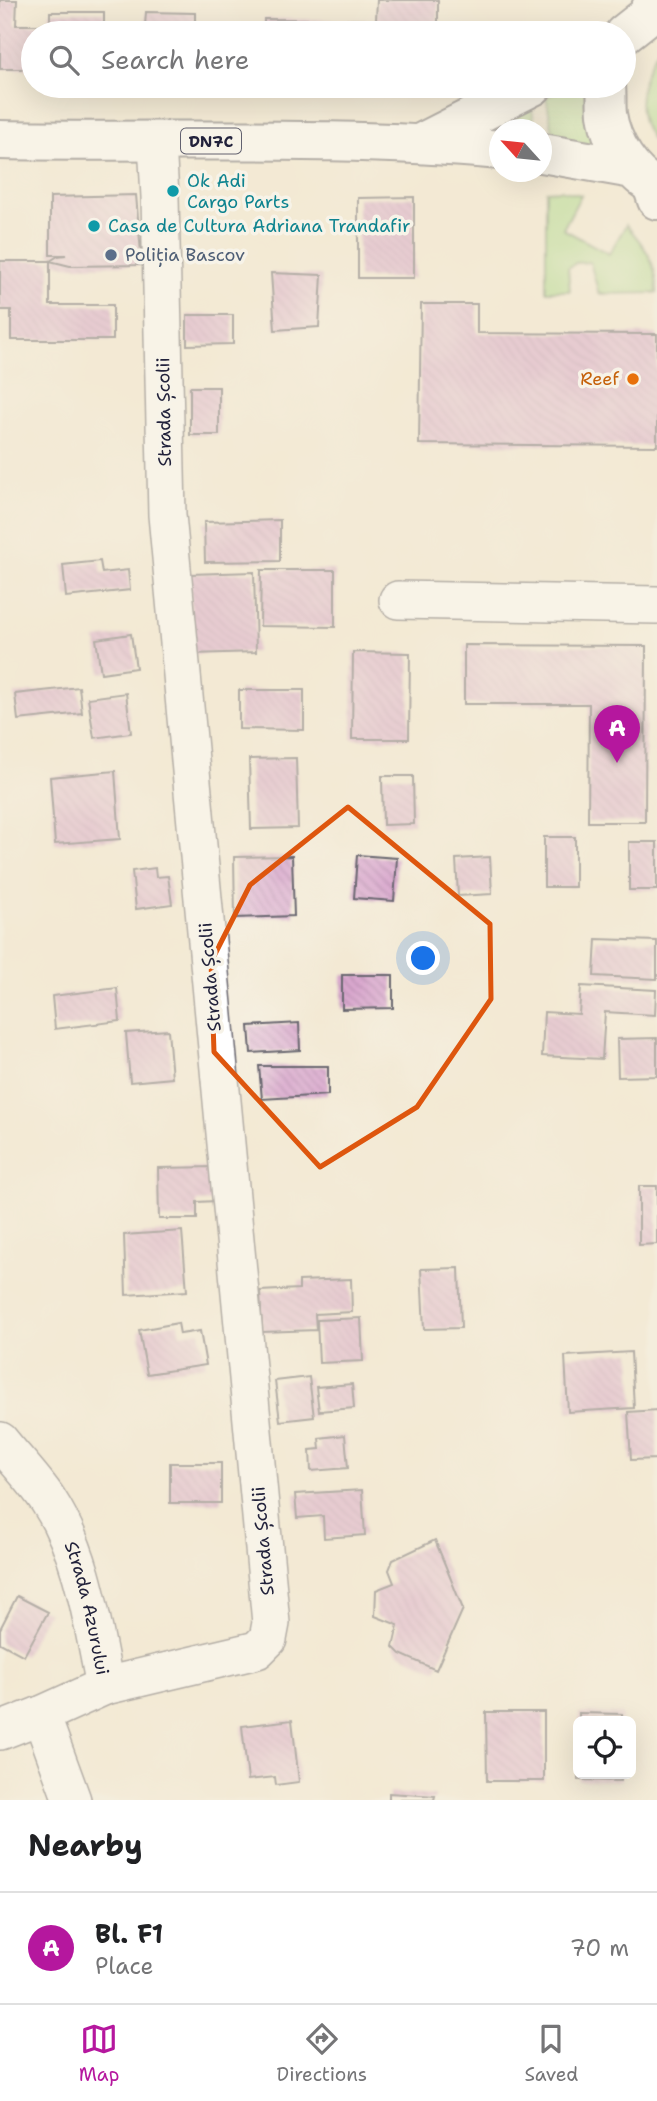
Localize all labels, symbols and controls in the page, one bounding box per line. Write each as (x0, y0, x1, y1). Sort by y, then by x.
search box (21, 21, 636, 98)
icon: search (45, 41, 83, 79)
text: Search here (101, 42, 250, 77)
north arrow (489, 119, 552, 182)
road number: DN7C (181, 128, 241, 154)
place label: Ok Adi Cargo Parts (187, 169, 290, 214)
marker: Ok Adi Cargo Parts (165, 183, 181, 199)
place label: Casa de Cultura Adriana Trandafir (108, 214, 411, 238)
marker: Casa de Cultura Adriana Trandafir (86, 218, 102, 234)
place label: Poliția Bascov (125, 243, 245, 267)
marker: Poliția Bascov (103, 247, 119, 263)
street label: Strada Școlii (151, 357, 177, 467)
place label: Reef (580, 367, 619, 391)
marker: Reef (625, 371, 641, 387)
pin: A (594, 705, 640, 763)
street label: Strada Școlii (193, 921, 227, 1033)
your location (406, 941, 440, 975)
street label: Strada Școlii (246, 1485, 280, 1597)
street label: Strada Azurului (59, 1538, 115, 1677)
map controls (573, 1716, 636, 1779)
button: locate (573, 1716, 636, 1779)
text: Nearby (28, 1825, 143, 1866)
text: Bl. F1 (95, 1916, 163, 1951)
text: A (42, 1933, 60, 1963)
text: 70 m (570, 1933, 629, 1963)
text: Place (95, 1951, 154, 1981)
tab: Map (79, 2020, 119, 2087)
tab: Directions (277, 2020, 367, 2087)
tab: Saved (524, 2020, 578, 2087)

